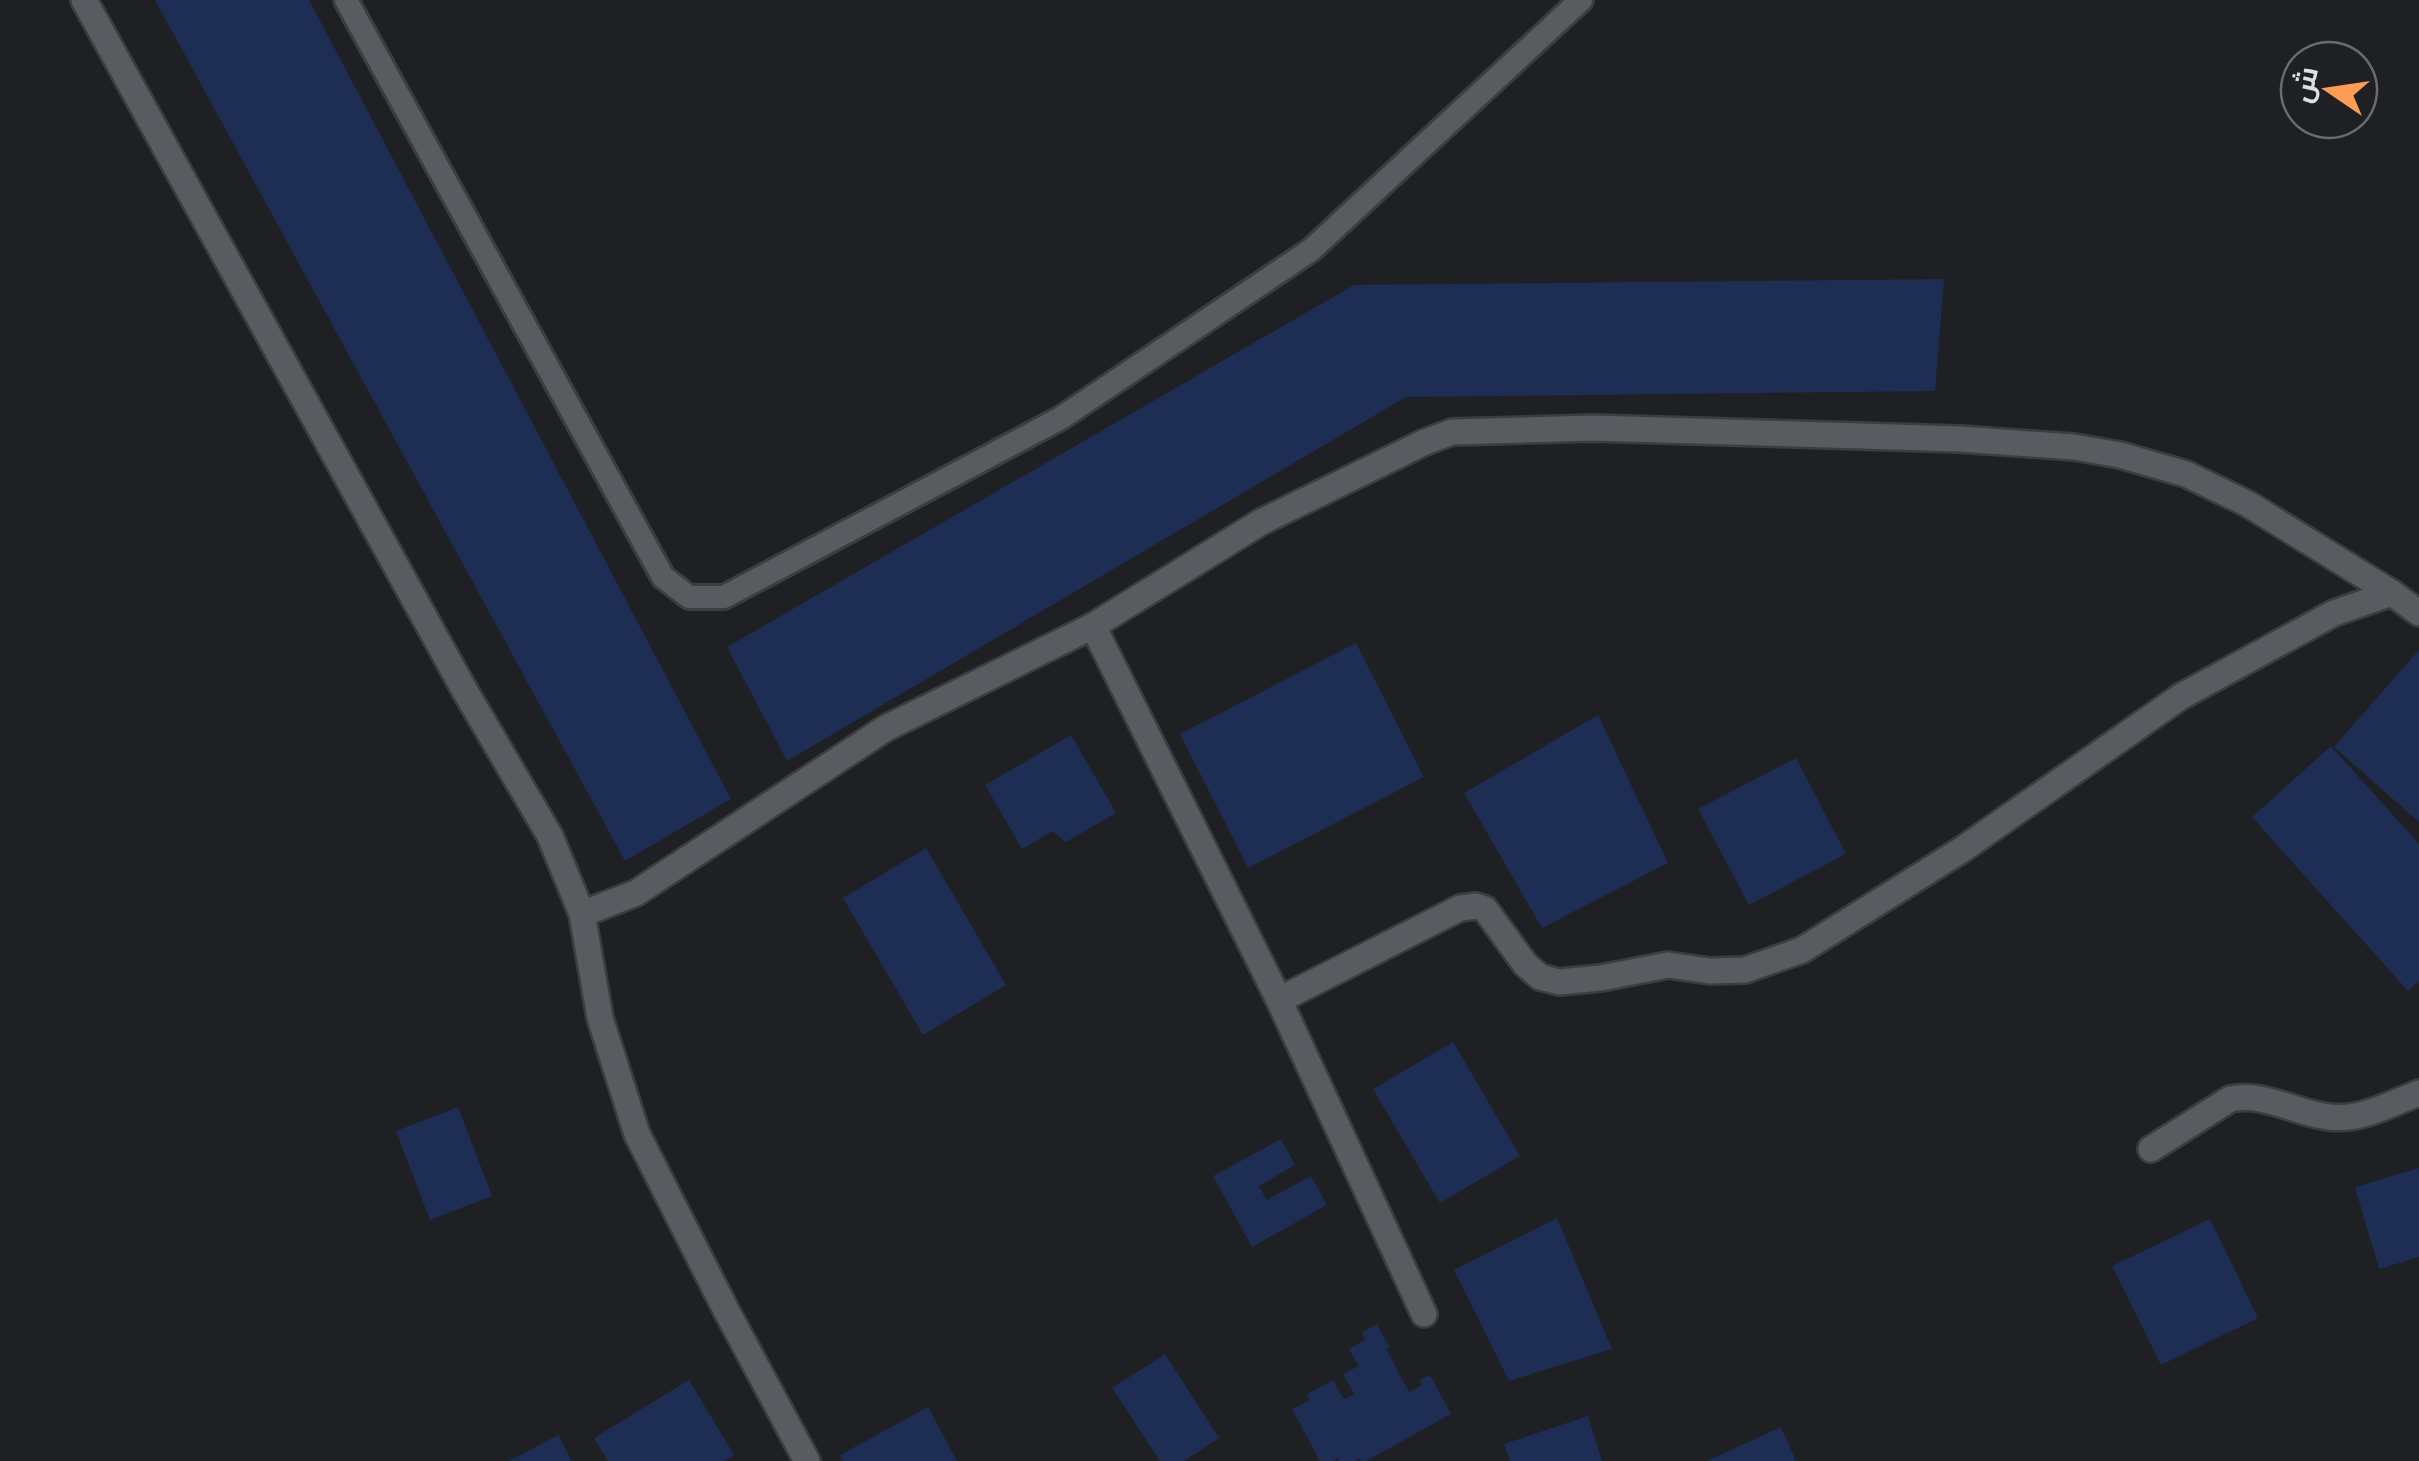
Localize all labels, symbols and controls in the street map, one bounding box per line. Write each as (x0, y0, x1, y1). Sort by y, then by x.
north arrow (2279, 40, 2379, 140)
text: ش (2285, 63, 2325, 106)

